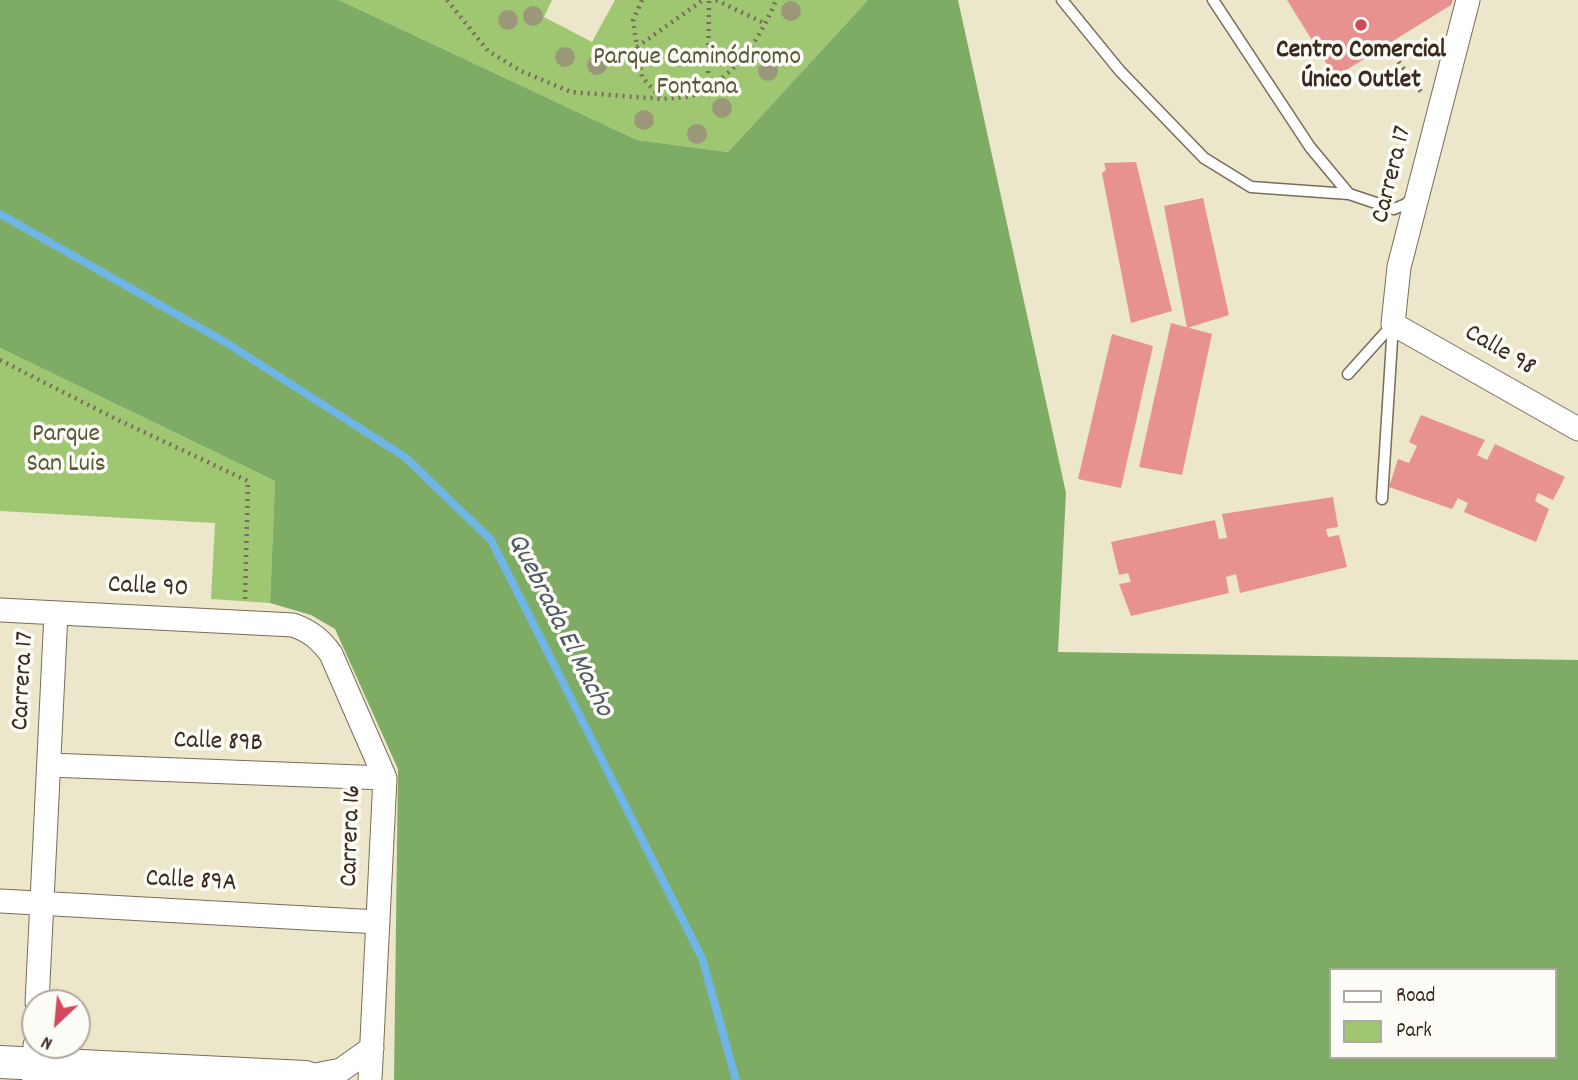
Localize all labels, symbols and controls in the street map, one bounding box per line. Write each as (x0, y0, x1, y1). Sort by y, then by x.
marker: Centro Comercial Único Outlet (1353, 17, 1369, 33)
place label: Centro Comercial Único Outlet (1276, 36, 1446, 98)
park label: Parque Caminódromo Fontana (593, 43, 801, 104)
street label: Carrera 17 (1367, 123, 1421, 227)
street label: Calle 98 (1458, 319, 1540, 385)
park label: Parque San Luis (26, 420, 106, 481)
water label: Quebrada El Macho (497, 529, 619, 723)
street label: Calle 90 (107, 571, 189, 607)
street label: Carrera 17 (7, 631, 43, 731)
street label: Calle 89B (173, 727, 263, 761)
street label: Carrera 16 (336, 784, 370, 888)
street label: Calle 89A (145, 865, 237, 901)
legend (1330, 968, 1557, 1059)
text: Road (1396, 982, 1435, 1012)
north arrow (21, 989, 91, 1059)
text: Park (1396, 1017, 1432, 1047)
text: N (37, 1027, 58, 1056)

